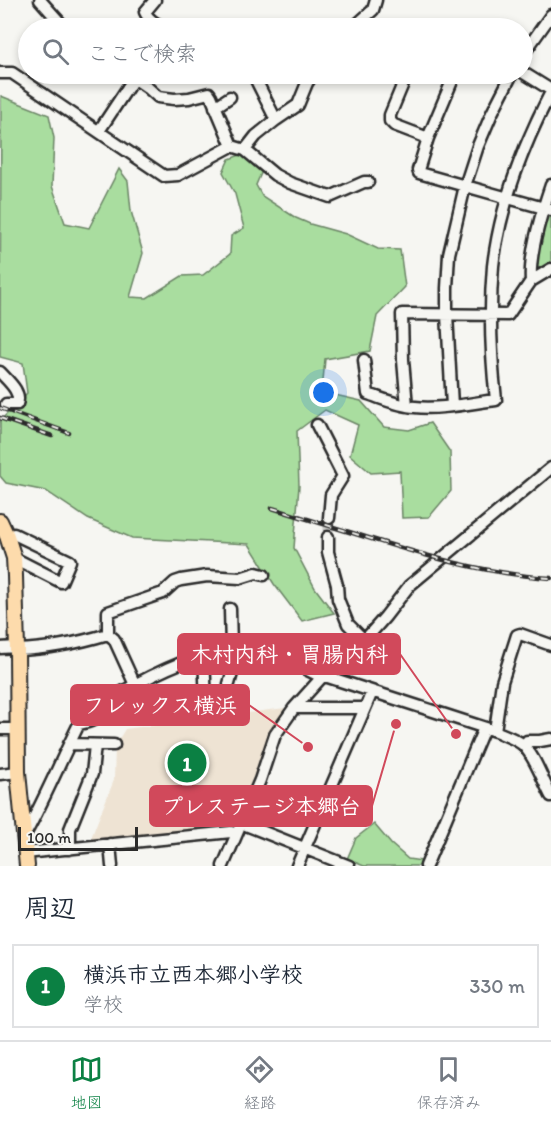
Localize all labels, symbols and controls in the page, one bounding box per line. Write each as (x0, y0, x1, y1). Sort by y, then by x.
search box (18, 18, 533, 84)
icon: search (39, 35, 72, 68)
text: ここで検索 (87, 40, 197, 67)
your location (309, 378, 338, 407)
callout: 木村内科・胃腸内科 (178, 634, 400, 674)
text: 木村内科・胃腸内科 (190, 641, 388, 668)
callout: フレックス横浜 (71, 685, 249, 725)
text: フレックス横浜 (83, 692, 237, 719)
pin: 1 (168, 740, 207, 786)
callout: プレステージ本郷台 (150, 786, 372, 826)
text: プレステージ本郷台 (161, 793, 361, 820)
scale bar (18, 824, 138, 852)
text: 100 m (27, 828, 71, 847)
text: 周辺 (24, 892, 76, 924)
text: 横浜市立西本郷小学校 (83, 961, 303, 988)
text: 1 (41, 974, 50, 998)
text: 330 m (470, 974, 525, 998)
text: 学校 (83, 992, 123, 1016)
tab: 地図 (70, 1053, 103, 1113)
tab: 経路 (243, 1053, 276, 1113)
tab: 保存済み (417, 1053, 481, 1113)

